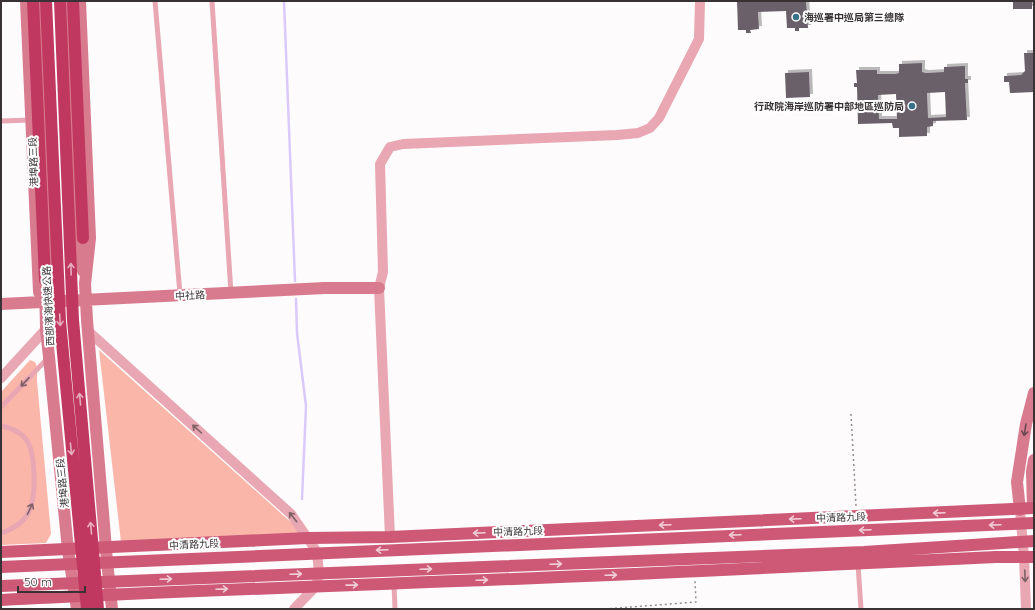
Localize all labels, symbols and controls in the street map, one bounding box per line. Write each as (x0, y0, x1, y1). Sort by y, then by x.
place label: 海巡署中巡局第三總隊 (804, 11, 905, 24)
marker: 海巡署中巡局第三總隊 (791, 12, 801, 22)
place label: 行政院海岸巡防署中部地區巡防局 (754, 100, 904, 113)
marker: 行政院海岸巡防署中部地區巡防局 (907, 101, 917, 111)
street label: 港埠路三段 (26, 137, 41, 187)
one-way arrow (67, 263, 75, 276)
street label: 西部濱海快速公路 (40, 266, 57, 346)
street label: 中社路 (175, 288, 205, 303)
one-way arrow (57, 313, 64, 326)
one-way arrow (20, 377, 30, 387)
one-way arrow (76, 393, 83, 406)
one-way arrow (1021, 424, 1029, 437)
one-way arrow (192, 425, 202, 434)
one-way arrow (68, 442, 75, 455)
street label: 港埠路三段 (53, 457, 72, 508)
one-way arrow (27, 503, 34, 515)
one-way arrow (933, 509, 946, 517)
street label: 中清路九段 (816, 510, 866, 525)
one-way arrow (288, 511, 297, 522)
one-way arrow (789, 516, 802, 523)
one-way arrow (659, 521, 672, 529)
one-way arrow (989, 521, 1002, 528)
one-way arrow (87, 522, 95, 535)
street label: 中清路九段 (493, 524, 543, 539)
one-way arrow (859, 526, 872, 534)
one-way arrow (473, 529, 486, 537)
one-way arrow (729, 532, 742, 539)
street label: 中清路九段 (169, 537, 219, 552)
one-way arrow (376, 546, 389, 553)
one-way arrow (549, 560, 562, 568)
one-way arrow (419, 565, 432, 573)
scale bar (18, 568, 85, 594)
one-way arrow (1021, 569, 1029, 582)
one-way arrow (289, 570, 302, 577)
one-way arrow (604, 571, 617, 579)
text: 50 m (24, 574, 52, 589)
one-way arrow (159, 575, 172, 583)
one-way arrow (475, 577, 488, 584)
one-way arrow (345, 581, 358, 589)
one-way arrow (215, 586, 228, 593)

